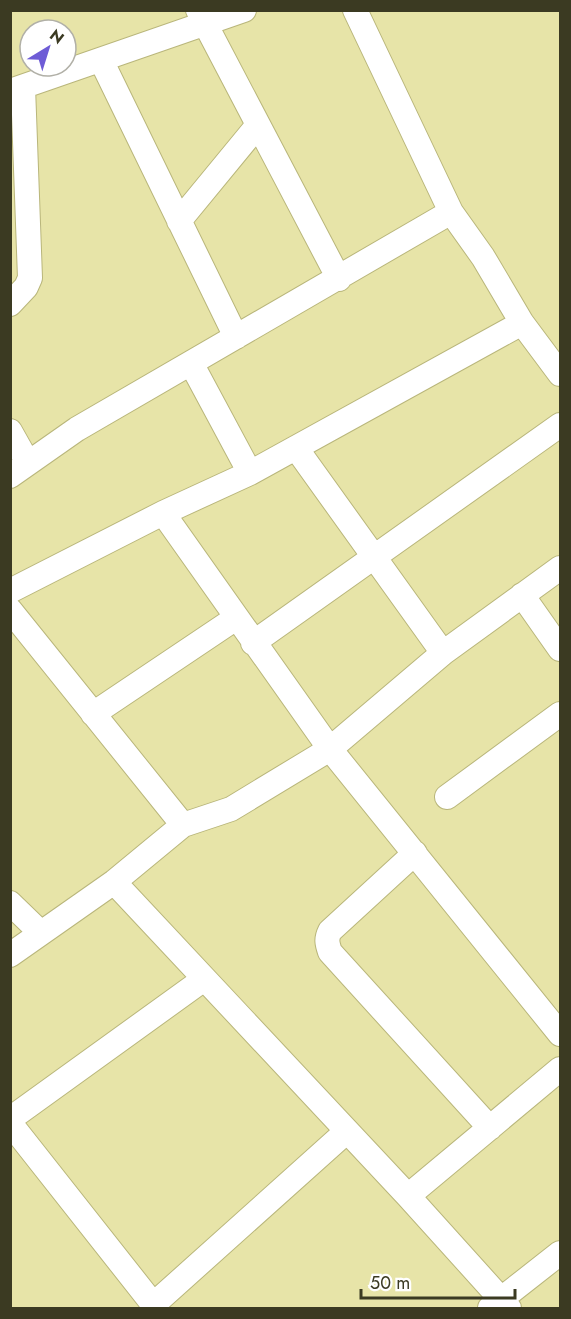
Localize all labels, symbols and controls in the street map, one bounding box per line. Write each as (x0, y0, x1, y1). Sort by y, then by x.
north arrow (18, 18, 78, 78)
text: N (45, 24, 69, 50)
scale bar (361, 1262, 516, 1300)
text: 50 m (370, 1270, 410, 1296)

